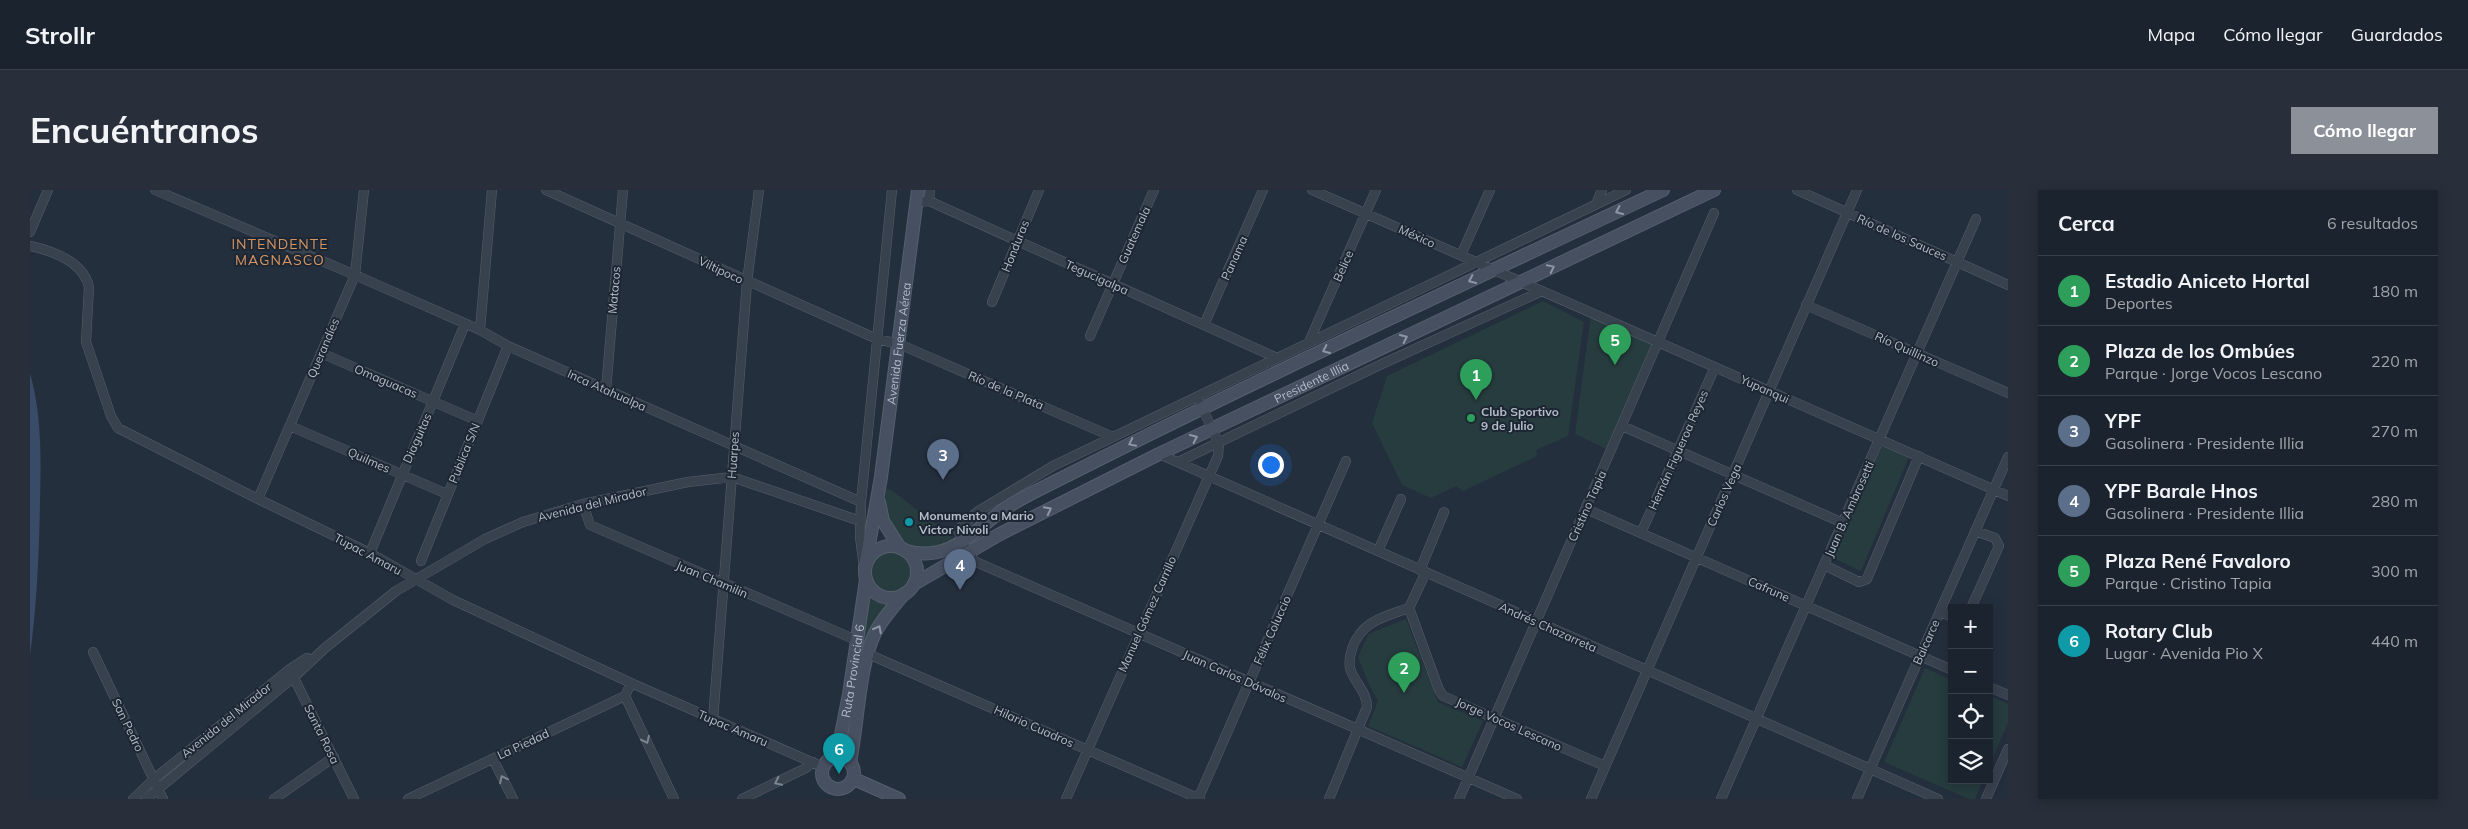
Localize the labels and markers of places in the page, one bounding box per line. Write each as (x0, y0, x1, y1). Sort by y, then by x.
pin: 5 (1599, 324, 1631, 365)
pin: 1 (1460, 359, 1492, 400)
place label: Club Sportivo 9 de Julio (1481, 404, 1559, 433)
marker: Club Sportivo 9 de Julio (1465, 412, 1477, 424)
pin: 3 (927, 439, 959, 480)
place label: Monumento a Mario Victor Nivoli (918, 508, 1034, 537)
marker: Monumento a Mario Victor Nivoli (903, 516, 915, 528)
pin: 4 (944, 549, 976, 590)
pin: 2 (1388, 652, 1420, 693)
pin: 6 (823, 733, 855, 774)

